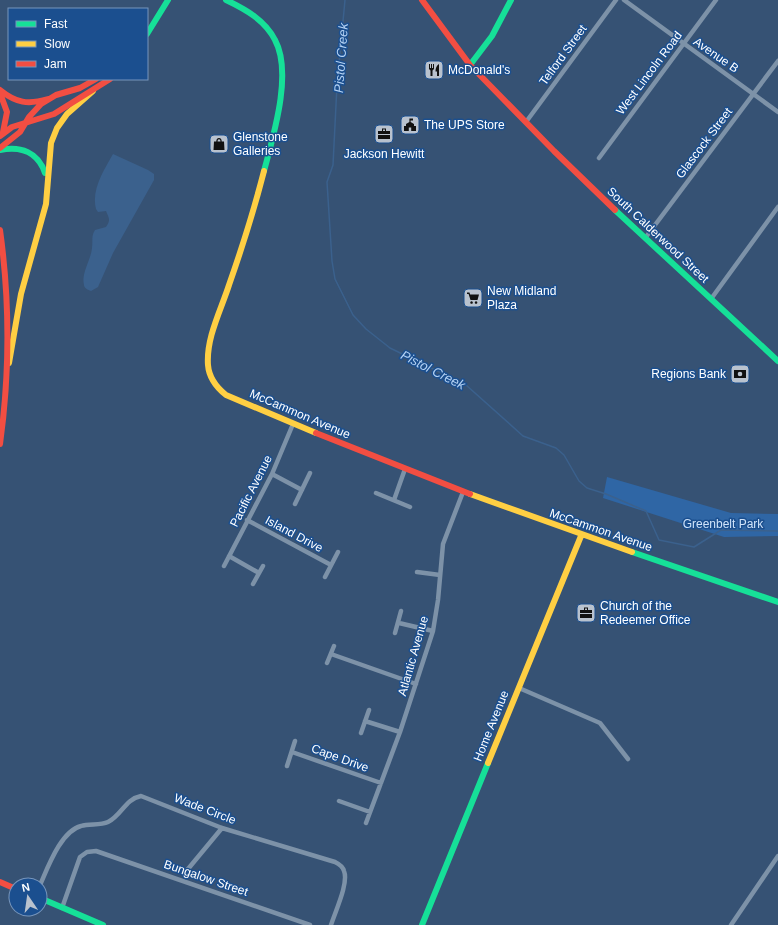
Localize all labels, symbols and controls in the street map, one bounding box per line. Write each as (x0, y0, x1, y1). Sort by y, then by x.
legend (8, 8, 148, 80)
text: Fast (44, 17, 68, 31)
water label: Pistol Creek (331, 21, 351, 93)
street label: Telford Street (536, 21, 590, 88)
street label: West Lincoln Road (613, 29, 685, 117)
street label: Avenue B (691, 34, 741, 76)
text: Slow (44, 37, 70, 51)
text: Jam (44, 57, 67, 71)
restaurant icon: McDonald's (423, 59, 445, 81)
place label: McDonald's (448, 63, 510, 77)
street label: Glascock Street (673, 104, 735, 181)
public building icon: The UPS Store (399, 114, 421, 136)
place label: The UPS Store (424, 118, 505, 132)
office icon: Jackson Hewitt (373, 123, 395, 145)
place label: Glenstone Galleries (233, 130, 288, 158)
shop icon: Glenstone Galleries (208, 133, 230, 155)
place label: Jackson Hewitt (344, 147, 425, 161)
street label: South Calderwood Street (604, 184, 712, 286)
place label: New Midland Plaza (487, 284, 556, 312)
supermarket icon: New Midland Plaza (462, 287, 484, 309)
water label: Pistol Creek (398, 347, 469, 393)
bank icon: Regions Bank (729, 363, 751, 385)
place label: Regions Bank (651, 367, 727, 381)
street label: McCammon Avenue (248, 386, 353, 442)
street label: Pacific Avenue (227, 453, 275, 529)
street label: McCammon Avenue (548, 506, 655, 554)
street label: Island Drive (263, 513, 326, 555)
park label: Greenbelt Park (683, 517, 764, 531)
place label: Church of the Redeemer Office (600, 599, 691, 627)
office icon: Church of the Redeemer Office (575, 602, 597, 624)
street label: Atlantic Avenue (395, 614, 431, 698)
street label: Home Avenue (470, 688, 512, 763)
street label: Cape Drive (309, 741, 371, 775)
street label: Wade Circle (172, 791, 238, 827)
street label: Bungalow Street (162, 857, 251, 899)
north arrow (8, 877, 48, 917)
text: N (21, 881, 31, 894)

